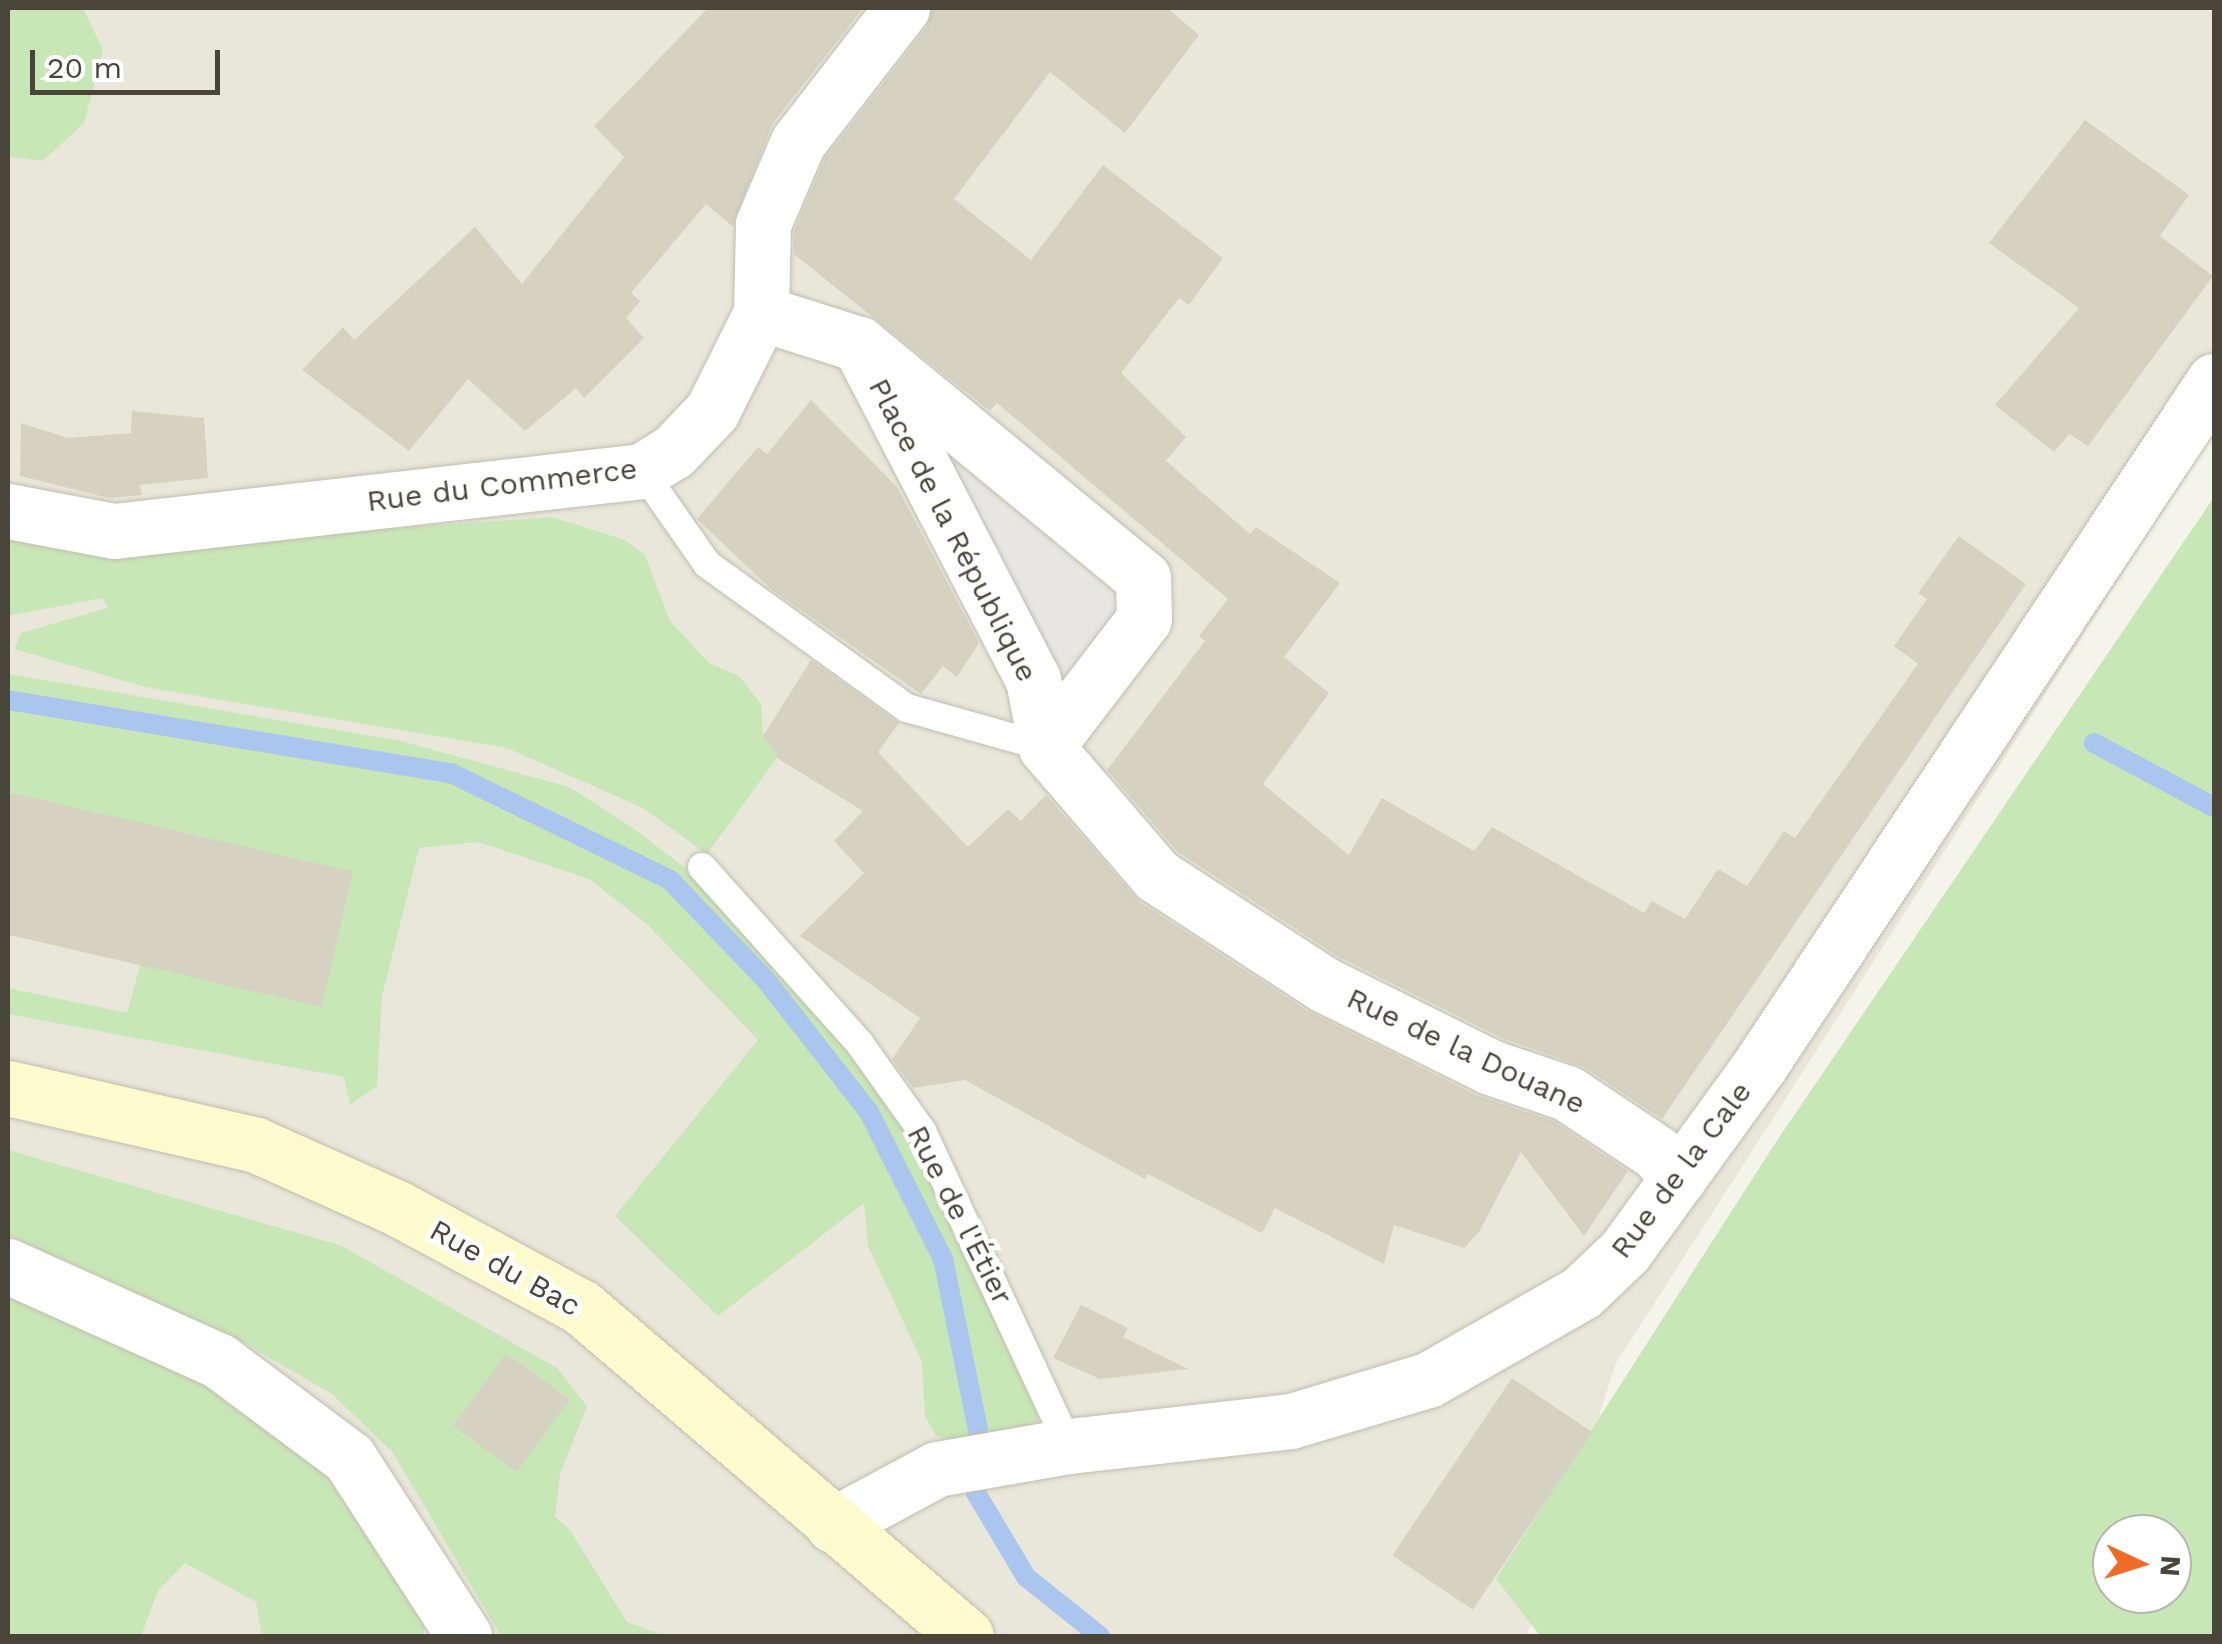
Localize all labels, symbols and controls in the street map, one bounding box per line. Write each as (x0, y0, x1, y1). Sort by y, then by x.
scale bar (35, 30, 225, 92)
text: 20 m (47, 50, 122, 85)
street label: Place de la République (861, 372, 1045, 688)
street label: Rue du Commerce (365, 451, 639, 519)
street label: Rue de la Douane (1341, 980, 1591, 1122)
street label: Rue de la Cale (1603, 1074, 1759, 1266)
street label: Rue de l'Étier (899, 1119, 1021, 1311)
street label: Rue du Bac (423, 1212, 587, 1324)
north arrow (2092, 1514, 2192, 1614)
text: N (2153, 1554, 2188, 1577)

